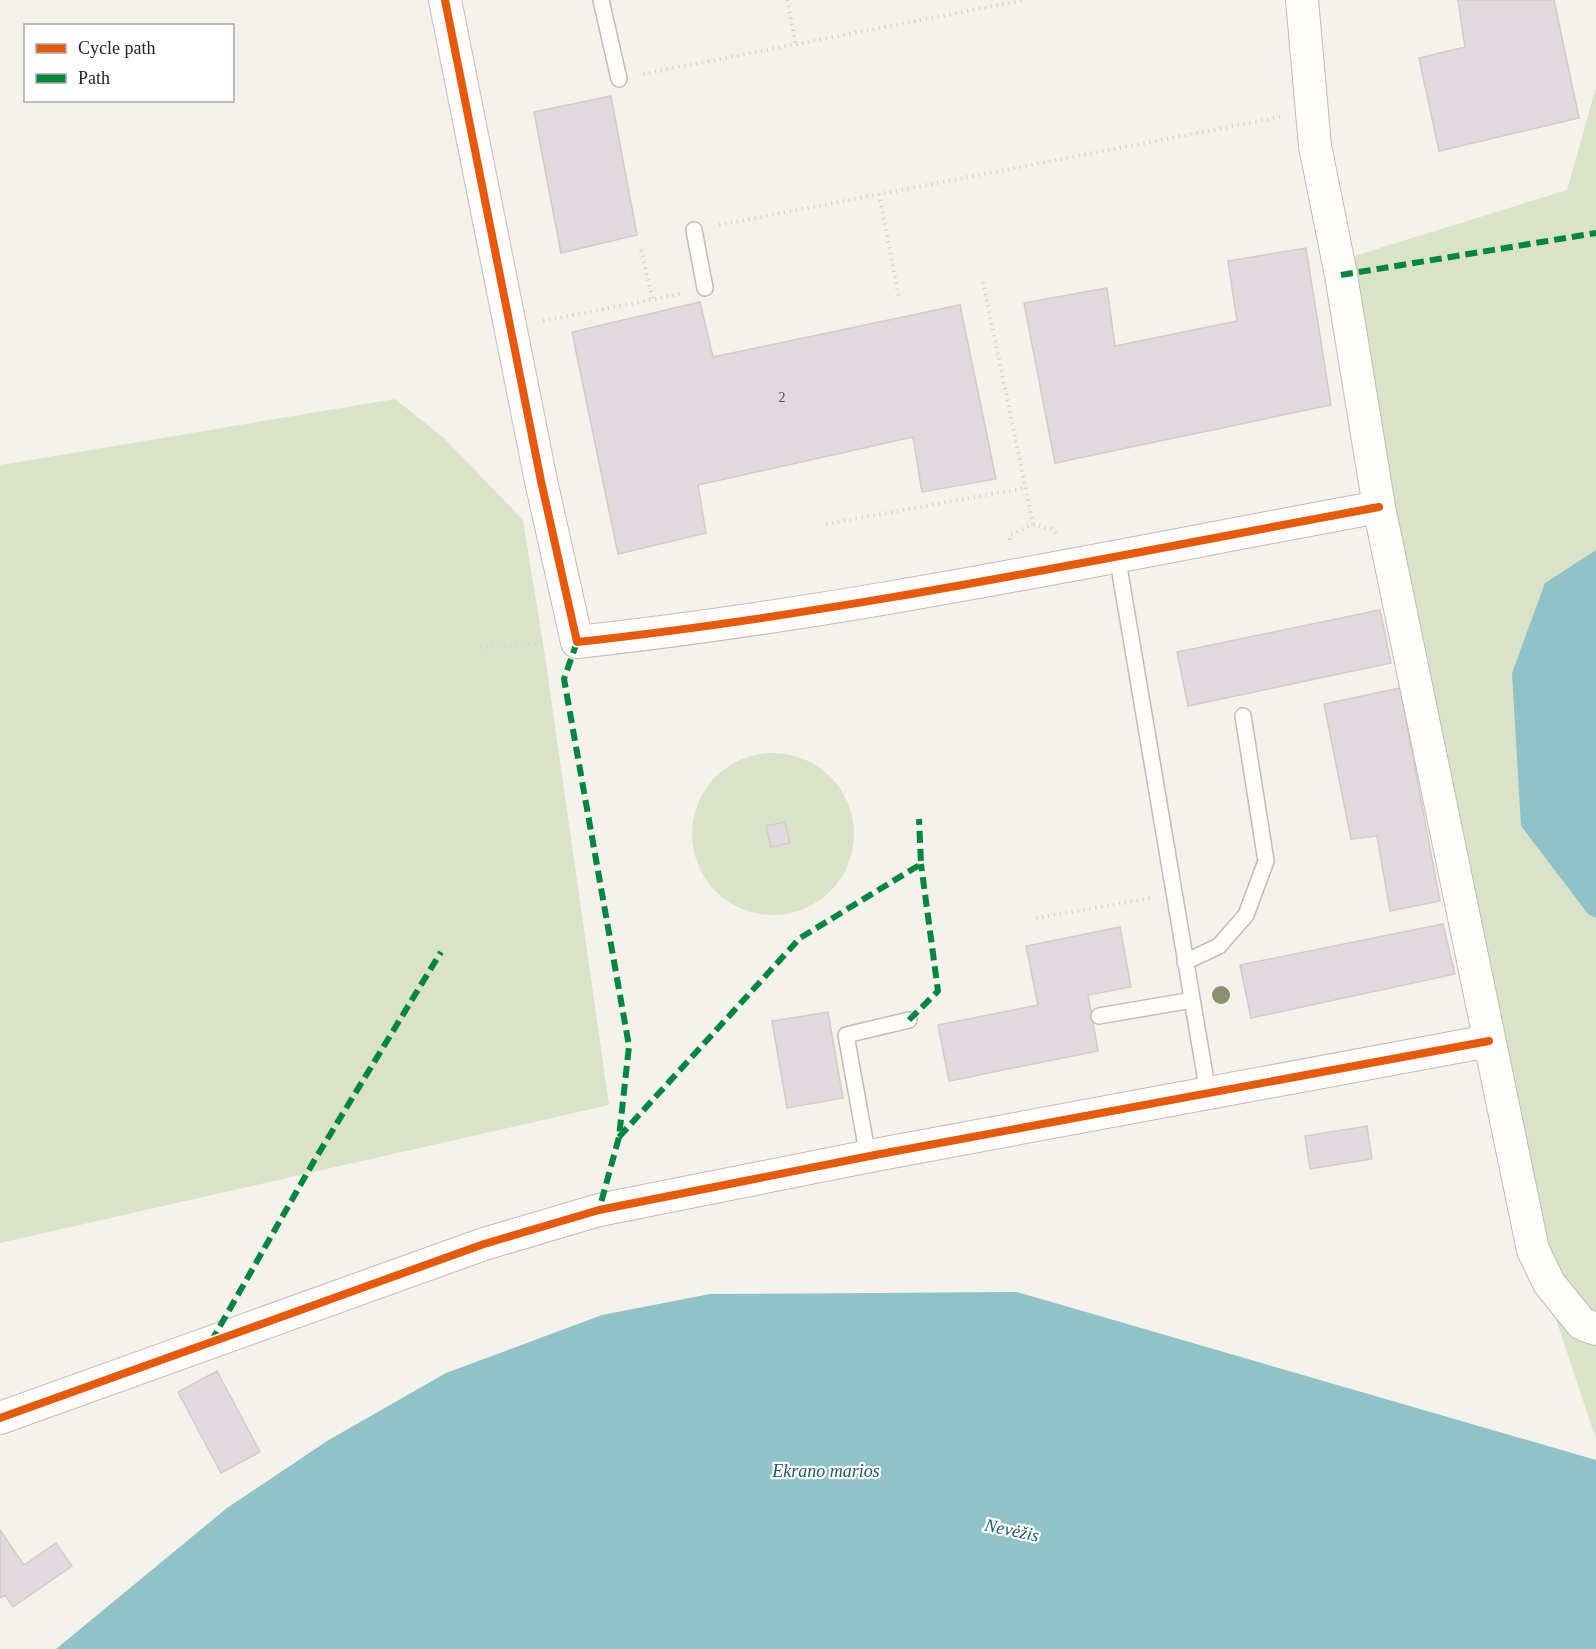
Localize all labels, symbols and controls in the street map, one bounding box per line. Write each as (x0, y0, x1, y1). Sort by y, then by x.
legend (24, 24, 234, 102)
text: Cycle path (78, 38, 155, 58)
text: Path (78, 68, 110, 88)
house number: 2 (779, 390, 786, 405)
water label: Ekrano marios (771, 1461, 880, 1481)
water label: Nevėžis (982, 1514, 1041, 1545)

